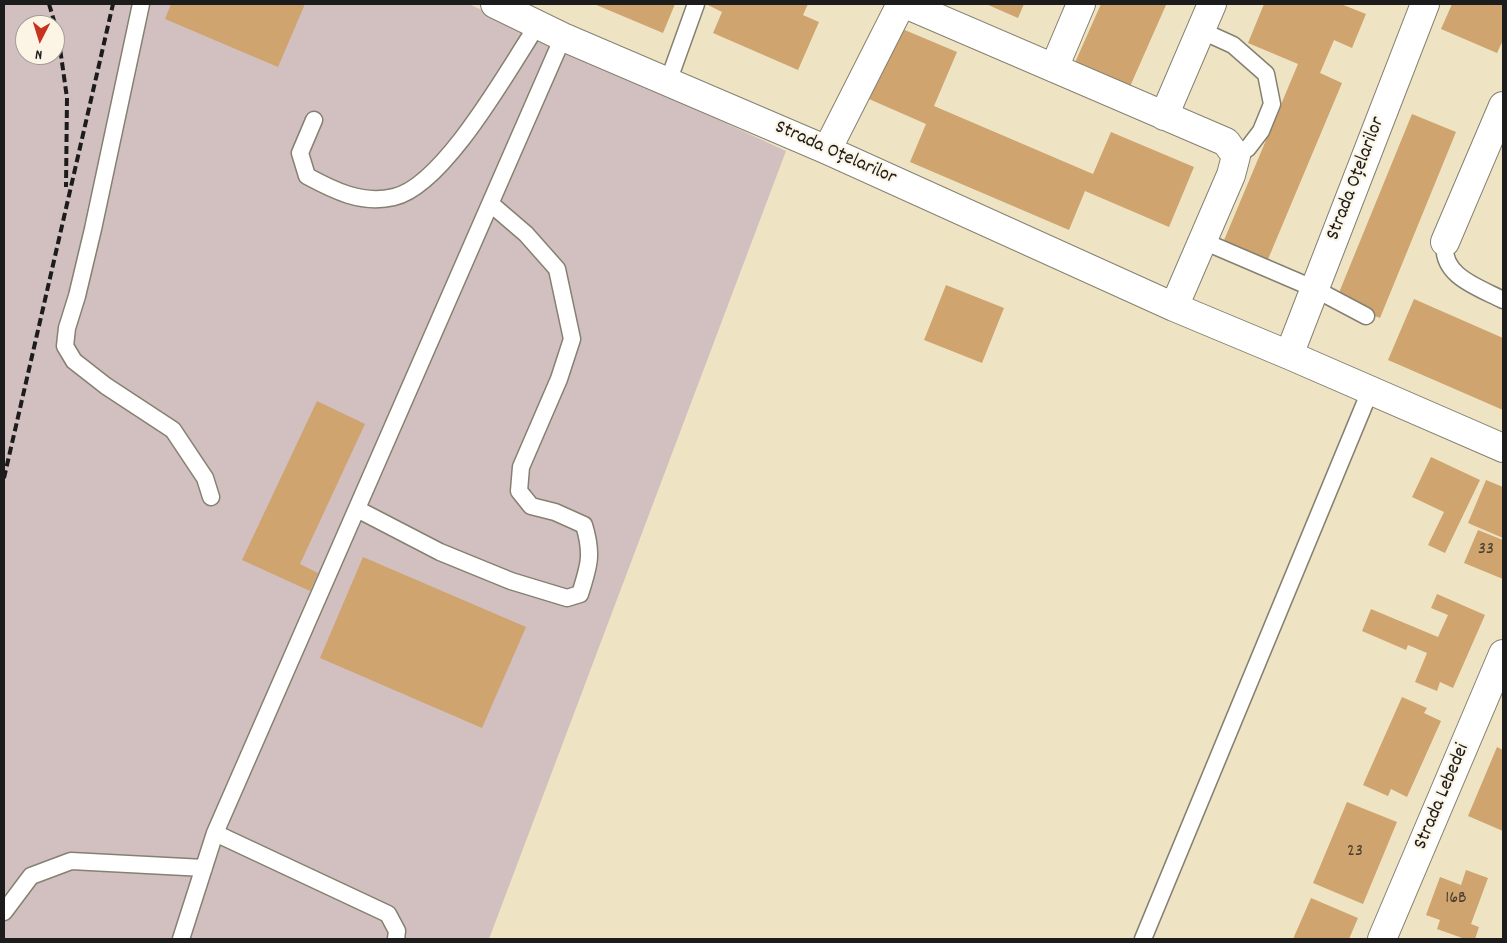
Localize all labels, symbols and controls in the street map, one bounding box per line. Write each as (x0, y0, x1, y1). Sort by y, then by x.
north arrow (15, 15, 65, 65)
text: N (34, 44, 43, 64)
street label: Strada Oțelarilor (1322, 114, 1392, 244)
street label: Strada Oțelarilor (771, 117, 899, 191)
house number: 33 (1478, 540, 1494, 562)
street label: Strada Lebedei (1410, 740, 1476, 854)
house number: 23 (1347, 842, 1363, 864)
house number: 16B (1445, 889, 1467, 911)

